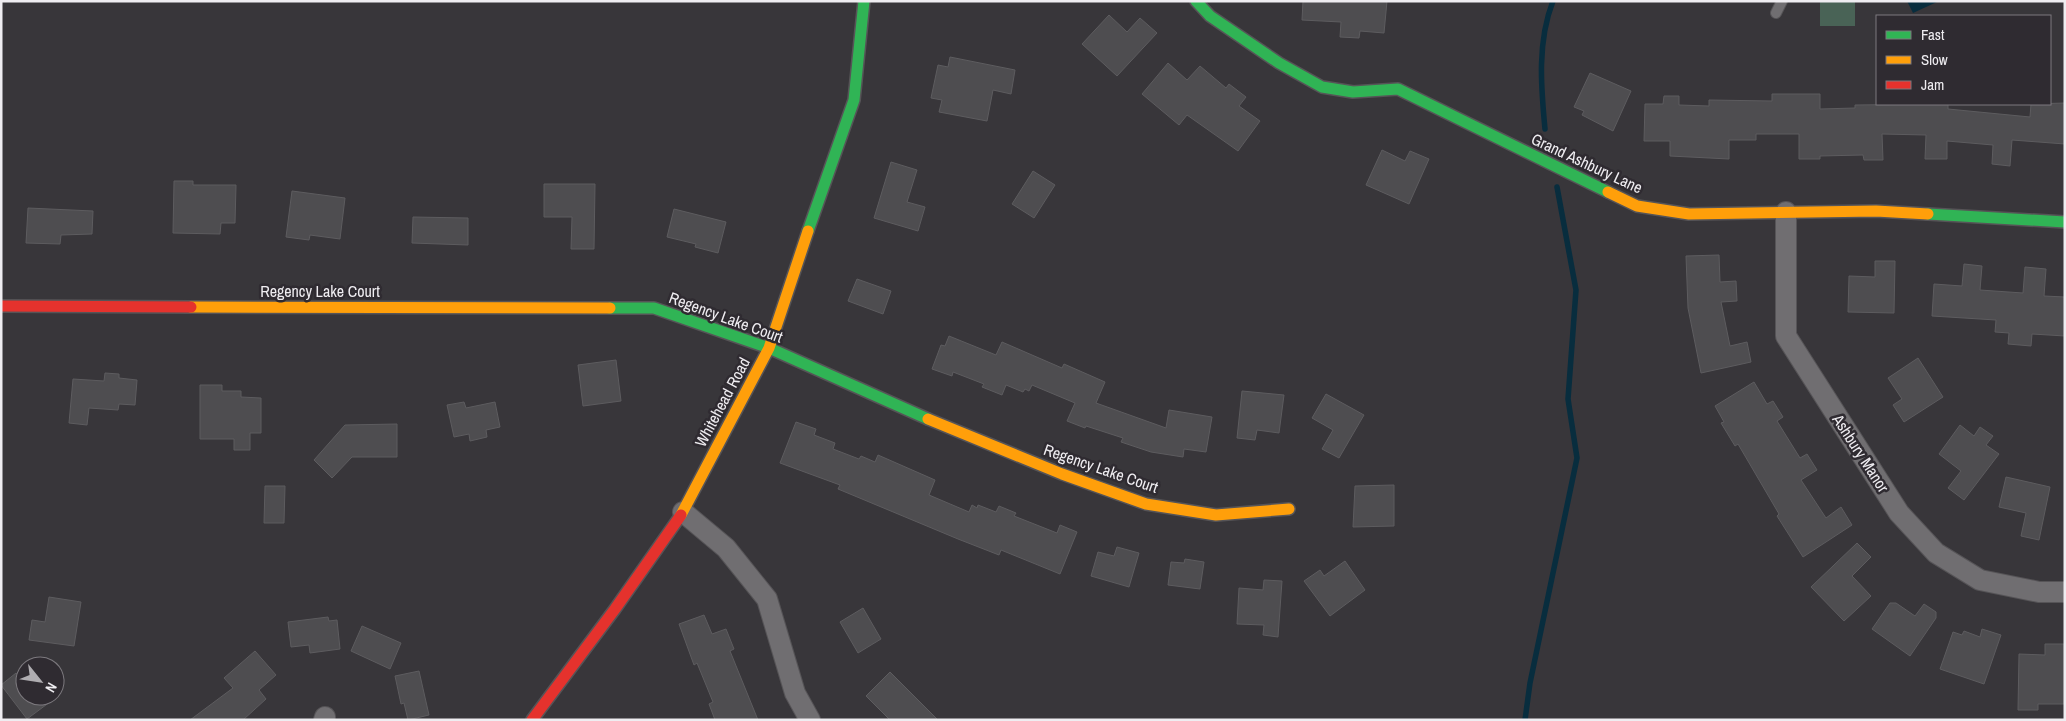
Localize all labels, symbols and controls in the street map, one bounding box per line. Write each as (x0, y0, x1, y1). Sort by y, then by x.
legend (1876, 15, 2051, 105)
text: Fast (1921, 24, 1945, 45)
text: Slow (1921, 49, 1948, 70)
text: Jam (1921, 74, 1944, 95)
street label: Grand Ashbury Lane (1528, 128, 1646, 198)
street label: Regency Lake Court (260, 280, 380, 302)
street label: Regency Lake Court (666, 286, 786, 348)
street label: Whitehead Road (689, 353, 755, 451)
street label: Ashbury Manor (1827, 409, 1895, 497)
street label: Regency Lake Court (1041, 438, 1161, 498)
north arrow (15, 656, 65, 706)
text: N (41, 679, 61, 696)

